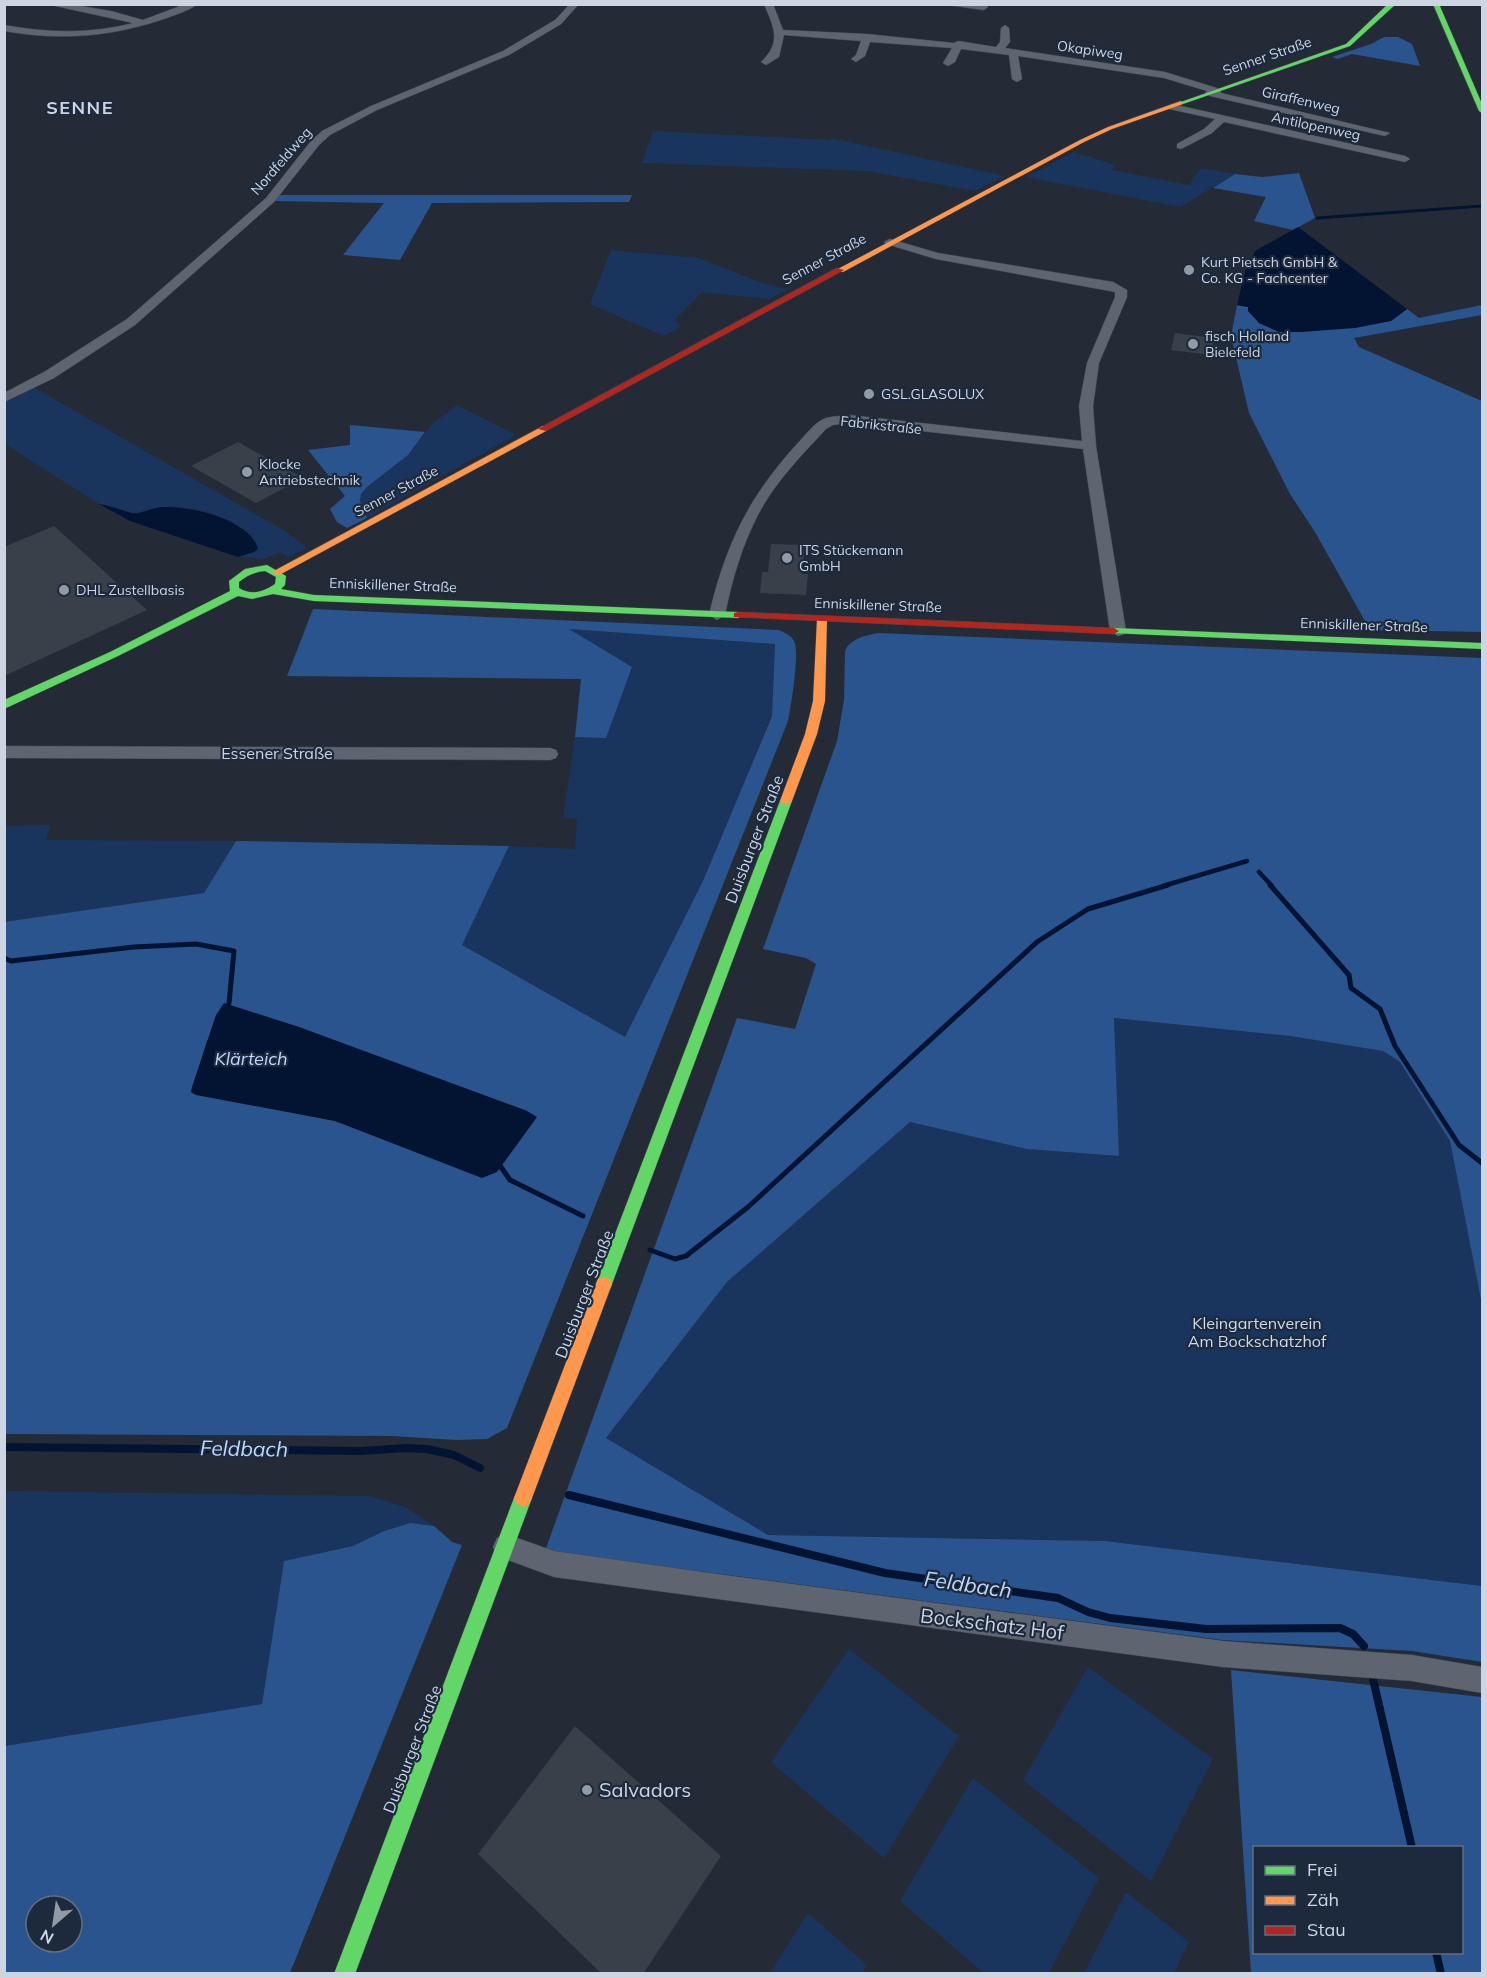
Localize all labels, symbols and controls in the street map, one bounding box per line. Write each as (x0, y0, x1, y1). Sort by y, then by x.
street label: Senner Straße (1220, 32, 1314, 80)
street label: Okapiweg (1056, 36, 1124, 64)
street label: Giraffenweg (1260, 82, 1342, 118)
district label: SENNE (46, 96, 114, 119)
street label: Antilopenweg (1270, 108, 1362, 144)
street label: Nordfeldweg (247, 123, 315, 199)
street label: Senner Straße (779, 229, 869, 289)
place label: Kurt Pietsch GmbH & Co. KG - Fachcenter (1201, 253, 1338, 287)
marker: Kurt Pietsch GmbH & Co. KG - Fachcenter (1182, 263, 1196, 277)
place label: fisch Holland Bielefeld (1205, 327, 1289, 361)
marker: fisch Holland Bielefeld (1186, 337, 1200, 351)
place label: GSL.GLASOLUX (881, 385, 984, 403)
marker: GSL.GLASOLUX (862, 387, 876, 401)
street label: Fabrikstraße (839, 412, 923, 438)
place label: Klocke Antriebstechnik (259, 455, 361, 489)
street label: Senner Straße (351, 461, 441, 521)
marker: Klocke Antriebstechnik (240, 465, 254, 479)
place label: ITS Stückemann GmbH (799, 541, 903, 575)
marker: ITS Stückemann GmbH (780, 551, 794, 565)
street label: Enniskillener Straße (329, 574, 457, 596)
place label: DHL Zustellbasis (76, 581, 185, 599)
marker: DHL Zustellbasis (57, 583, 71, 597)
street label: Enniskillener Straße (814, 594, 942, 616)
street label: Enniskillener Straße (1300, 614, 1428, 636)
street label: Essener Straße (221, 743, 333, 763)
street label: Duisburger Straße (720, 772, 788, 906)
water label: Klärteich (214, 1047, 288, 1070)
street label: Duisburger Straße (550, 1227, 618, 1361)
park label: Kleingartenverein Am Bockschatzhof (1188, 1313, 1327, 1351)
water label: Feldbach (200, 1434, 288, 1462)
water label: Feldbach (923, 1565, 1014, 1603)
street label: Bockschatz Hof (919, 1602, 1066, 1645)
street label: Duisburger Straße (378, 1682, 446, 1816)
place label: Salvadors (599, 1777, 691, 1802)
marker: Salvadors (580, 1783, 594, 1797)
legend (1253, 1846, 1463, 1954)
text: Frei (1307, 1858, 1337, 1881)
text: Zäh (1307, 1888, 1339, 1911)
north arrow (24, 1894, 84, 1954)
text: Stau (1307, 1918, 1346, 1941)
text: N (37, 1925, 57, 1949)

